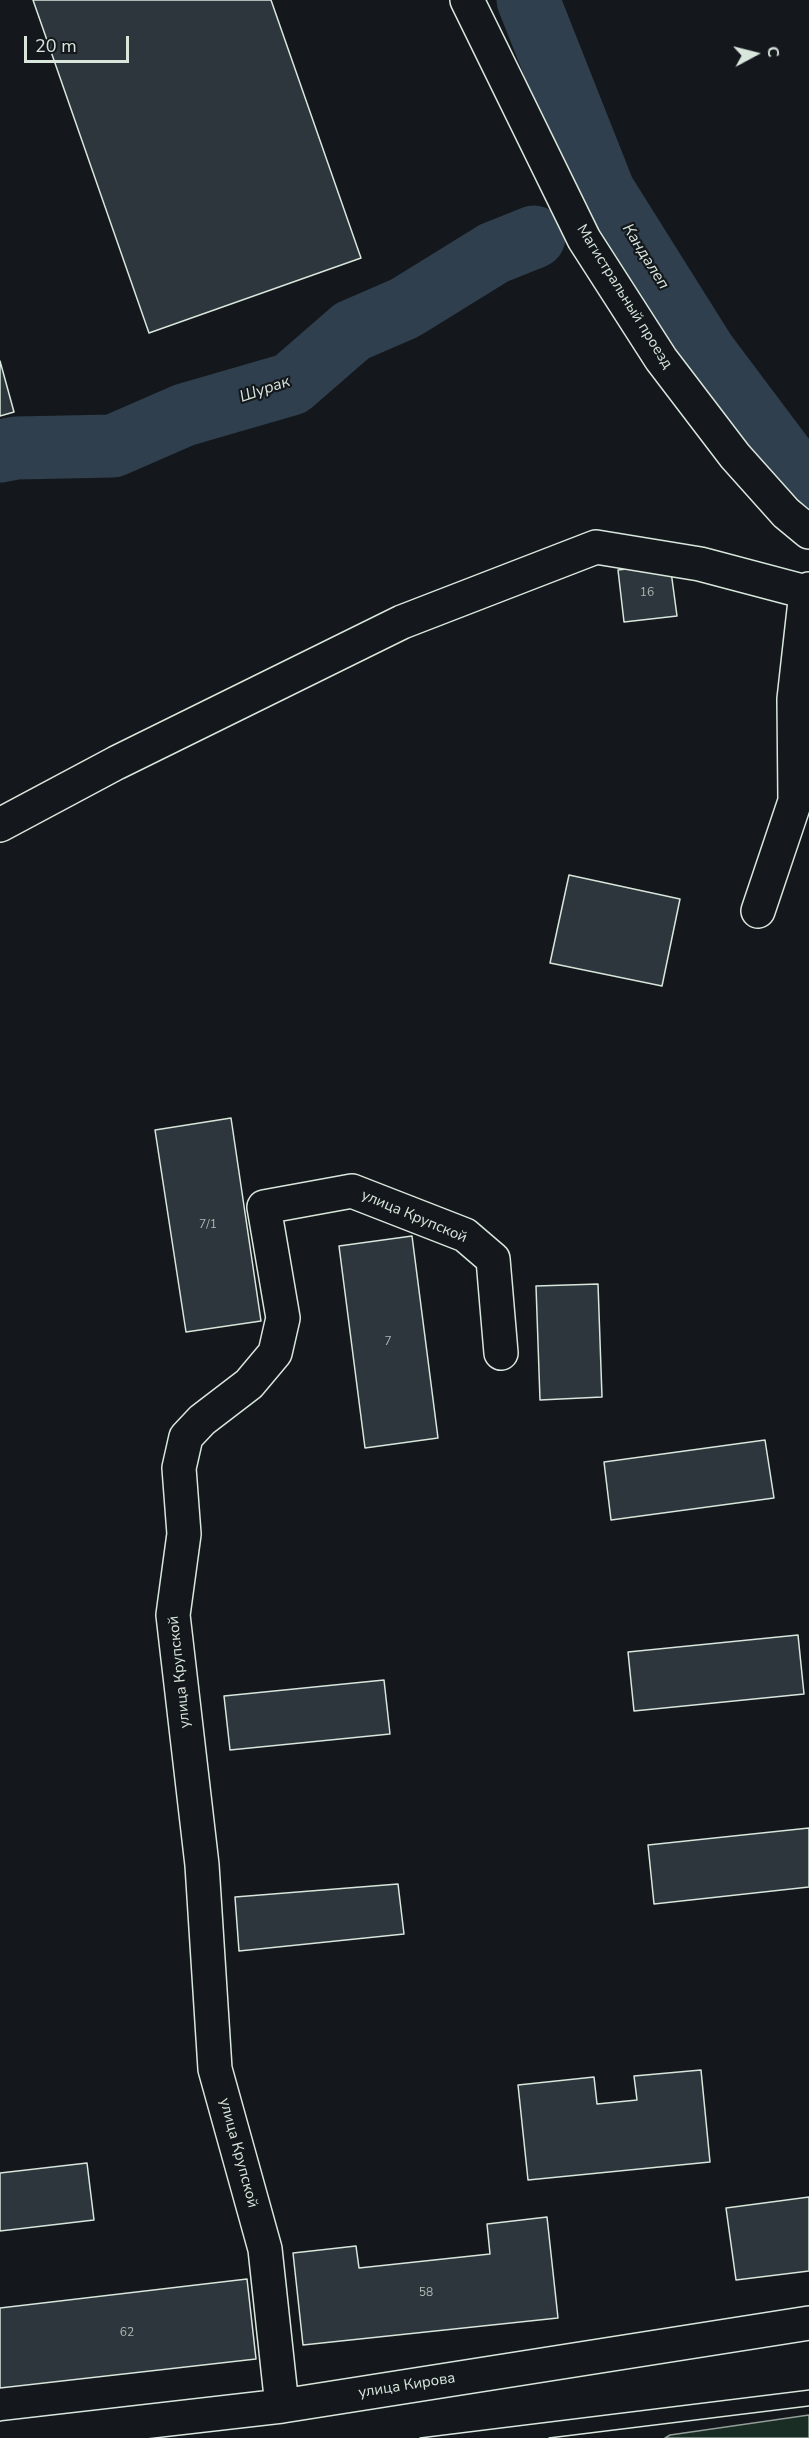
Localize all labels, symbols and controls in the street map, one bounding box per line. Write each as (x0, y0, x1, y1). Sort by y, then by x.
scale bar (27, 24, 132, 62)
north arrow (725, 24, 785, 84)
text: 20 m (35, 34, 77, 58)
text: С (761, 45, 784, 59)
water label: Кандалеп (617, 221, 673, 293)
street label: Магистральный проезд (572, 222, 676, 372)
water label: Шурак (237, 372, 293, 408)
house number: 16 (640, 586, 654, 600)
street label: улица Крупской (358, 1187, 470, 1247)
house number: 7/1 (199, 1218, 217, 1232)
house number: 7 (384, 1335, 392, 1349)
street label: улица Крупской (165, 1615, 195, 1729)
street label: улица Крупской (215, 2096, 261, 2210)
house number: 58 (419, 2286, 433, 2300)
house number: 62 (120, 2326, 134, 2340)
street label: улица Кирова (357, 2369, 457, 2403)

